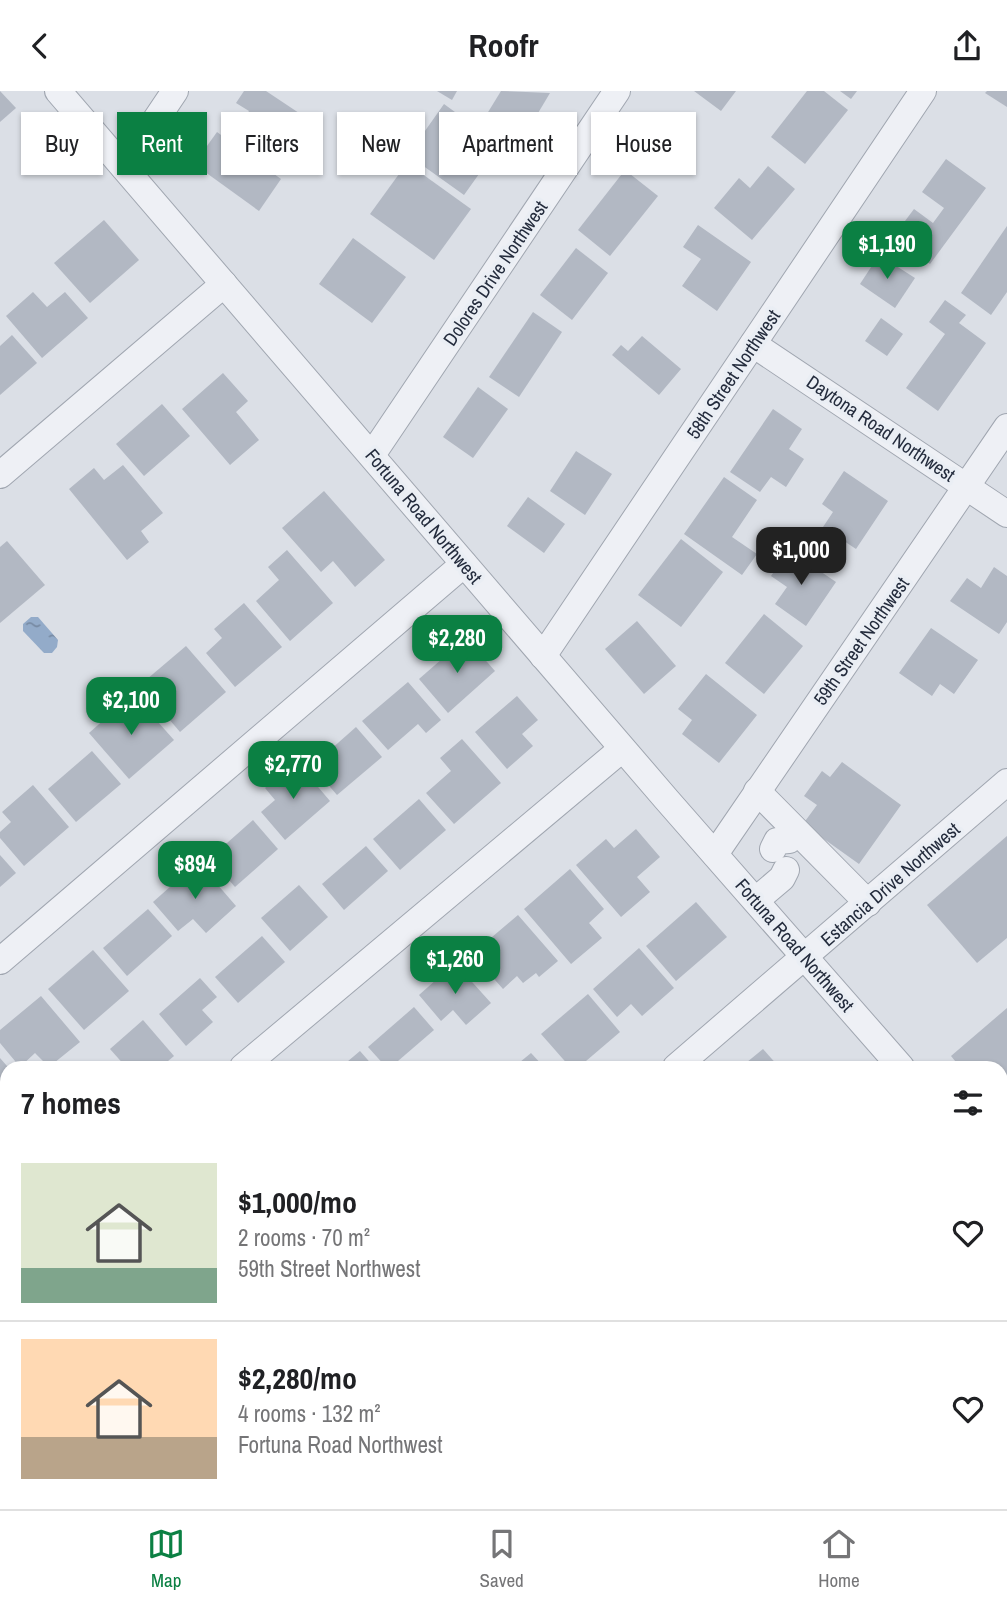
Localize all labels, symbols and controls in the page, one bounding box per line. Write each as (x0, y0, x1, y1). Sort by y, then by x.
text: Roofr (469, 24, 538, 67)
icon: back (21, 27, 59, 65)
icon: share (948, 27, 986, 65)
chip: Buy (21, 112, 103, 175)
chip: Rent (117, 112, 207, 175)
chip: Filters (221, 112, 323, 175)
chip: New (337, 112, 425, 175)
chip: Apartment (439, 112, 577, 175)
chip: House (591, 112, 696, 175)
street label: Dolores Drive Northwest (437, 195, 554, 351)
pin: $1,190 (830, 221, 944, 281)
text: $1,190 (858, 228, 916, 259)
street label: 58th Street Northwest (680, 304, 786, 444)
street label: Daytona Road Northwest (802, 369, 961, 488)
street label: Fortuna Road Northwest (360, 443, 489, 590)
pin: $1,000 (744, 527, 858, 587)
text: $1,000 (772, 534, 830, 565)
street label: 59th Street Northwest (807, 571, 915, 710)
pin: $2,280 (400, 615, 514, 675)
text: $2,280 (428, 622, 486, 653)
pin: $2,100 (74, 677, 188, 737)
text: $2,100 (102, 684, 160, 715)
pin: $2,770 (236, 741, 350, 801)
text: $2,770 (264, 748, 322, 779)
street label: Estancia Drive Northwest (815, 816, 966, 952)
pin: $894 (154, 841, 236, 901)
text: $894 (174, 848, 216, 879)
street label: Fortuna Road Northwest (730, 873, 861, 1018)
pin: $1,260 (398, 937, 512, 996)
text: $1,260 (426, 943, 484, 974)
text: 7 homes (21, 1083, 121, 1123)
icon: filters (949, 1084, 987, 1122)
text: $1,000/mo (238, 1182, 357, 1222)
icon: home (77, 1191, 161, 1275)
icon: heart (949, 1214, 987, 1252)
text: 2 rooms · 70 m² (238, 1222, 370, 1253)
text: 59th Street Northwest (238, 1253, 420, 1284)
text: $2,280/mo (238, 1358, 357, 1398)
icon: home (77, 1367, 161, 1451)
icon: heart (949, 1390, 987, 1428)
text: 4 rooms · 132 m² (238, 1398, 381, 1429)
text: Fortuna Road Northwest (238, 1429, 443, 1460)
tab: Map (147, 1525, 185, 1593)
tab: Saved (480, 1525, 524, 1593)
tab: Home (818, 1525, 860, 1593)

